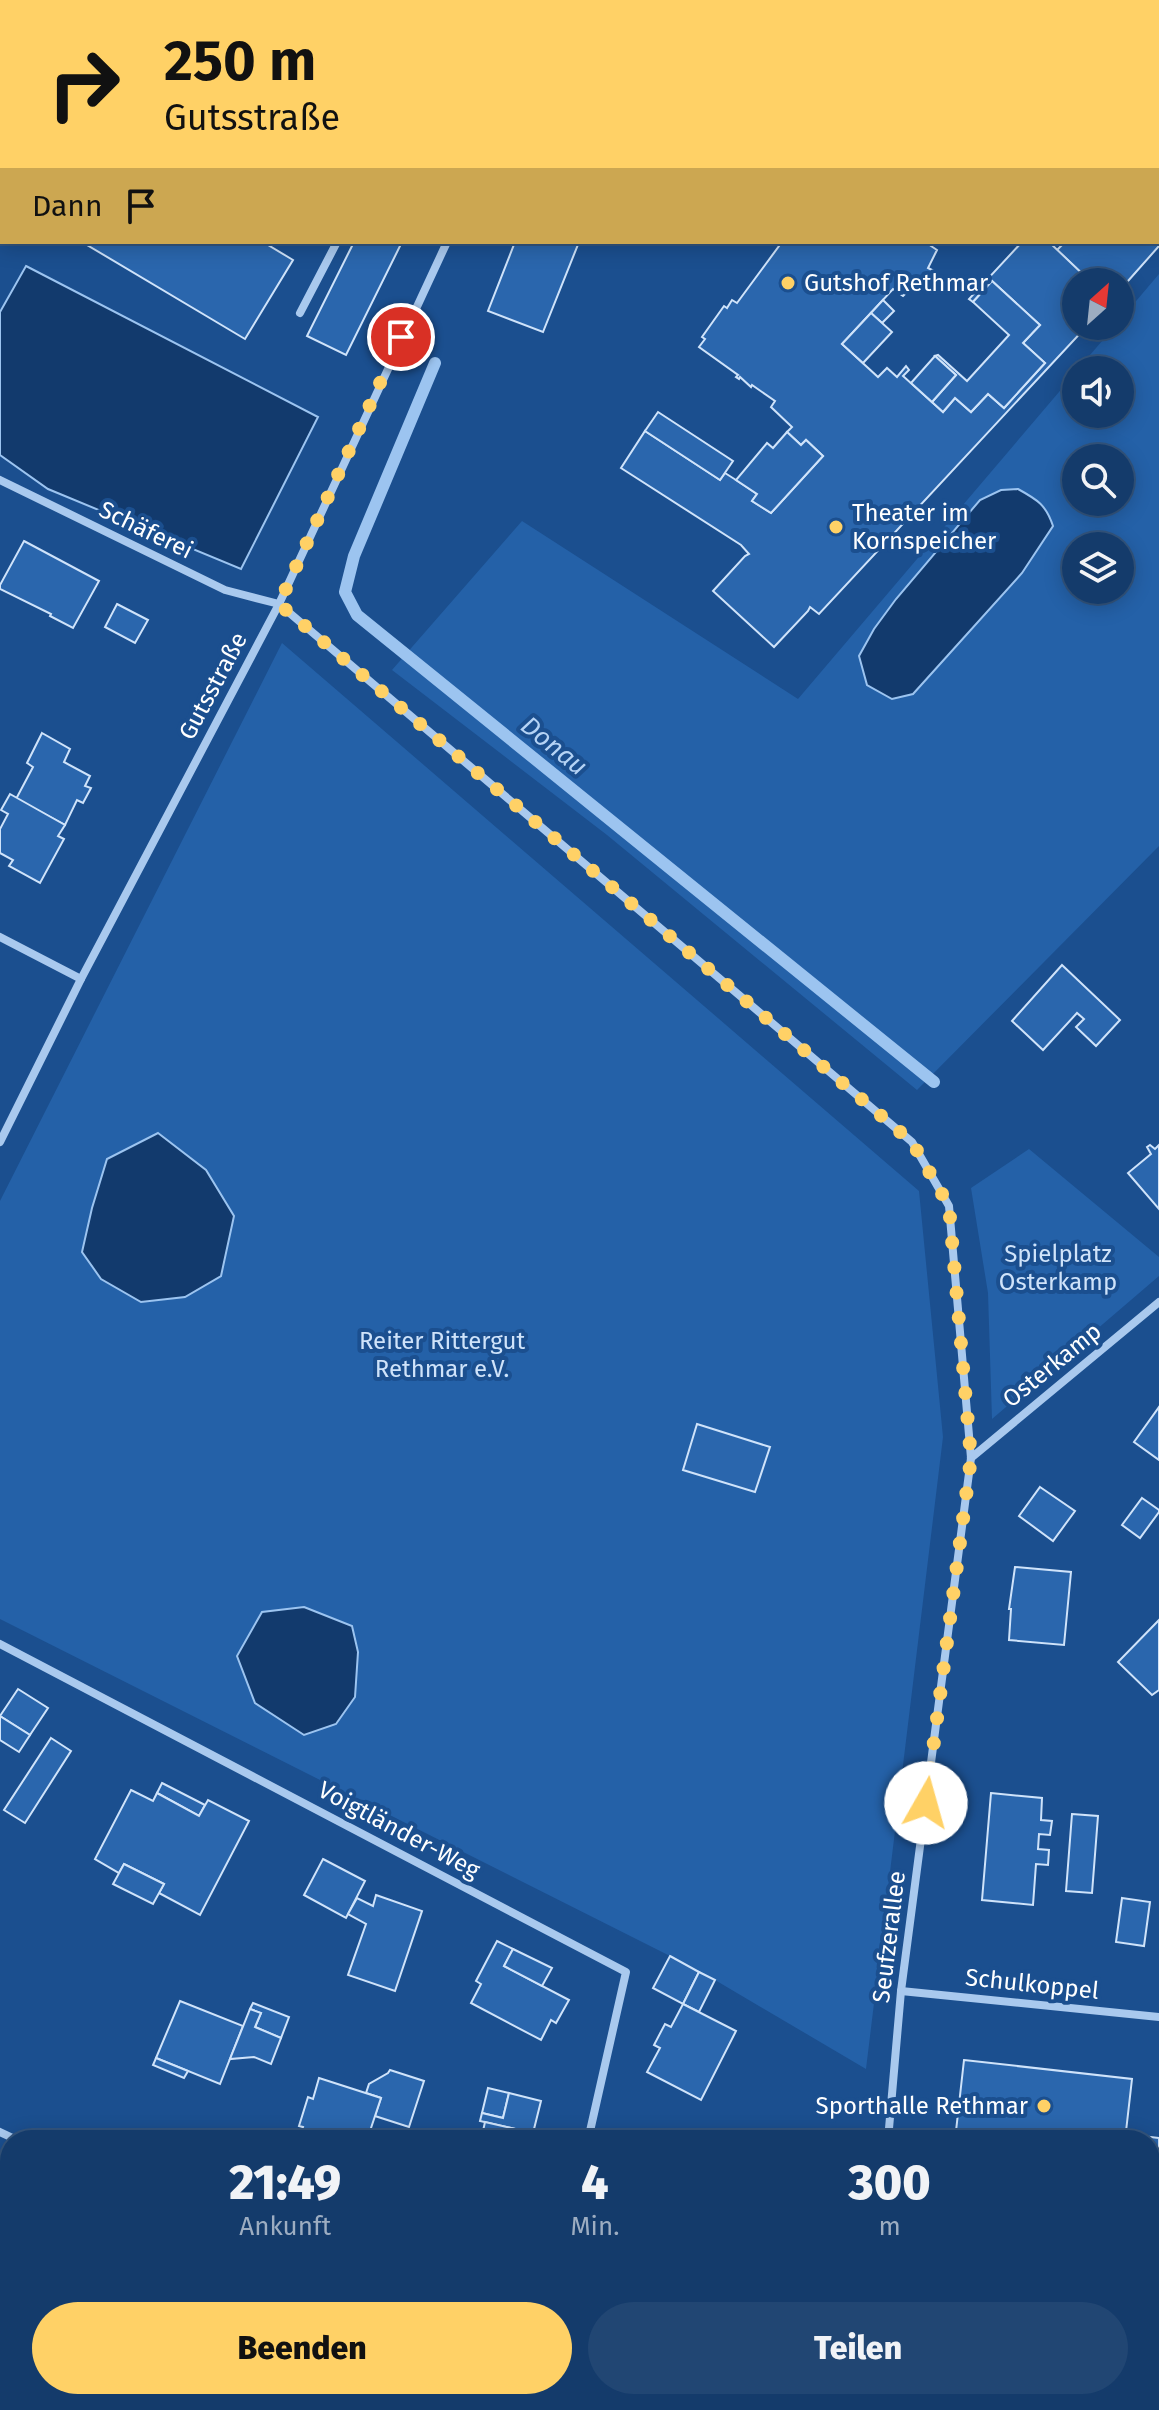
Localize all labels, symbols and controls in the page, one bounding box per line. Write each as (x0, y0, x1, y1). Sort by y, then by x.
text: 250 m (164, 28, 316, 95)
icon: right (32, 32, 136, 136)
text: Gutsstraße (164, 96, 340, 140)
icon: arrive (119, 184, 163, 228)
text: Dann (32, 188, 103, 224)
north arrow (1062, 268, 1134, 340)
map controls (1062, 268, 1134, 604)
place label: Gutshof Rethmar (804, 269, 989, 297)
marker: Gutshof Rethmar (779, 274, 797, 292)
pin (367, 303, 435, 371)
icon: arrive (379, 315, 423, 359)
button: sound (1062, 356, 1134, 428)
button: search (1062, 444, 1134, 516)
street label: Schäferei (94, 495, 198, 565)
place label: Theater im Kornspeicher (852, 499, 997, 555)
marker: Theater im Kornspeicher (827, 518, 845, 536)
button: layers (1062, 532, 1134, 604)
street label: Gutsstraße (173, 628, 253, 744)
water label: Donau (515, 710, 593, 782)
park label: Spielplatz Osterkamp (999, 1240, 1117, 1296)
street label: Osterkamp (997, 1317, 1107, 1413)
park label: Reiter Rittergut Rethmar e.V. (359, 1327, 525, 1383)
position arrow (884, 1761, 968, 1845)
street label: Voigtländer-Weg (313, 1776, 485, 1885)
street label: Seufzerallee (867, 1869, 911, 2005)
street label: Schulkoppel (964, 1963, 1100, 2005)
place label: Sporthalle Rethmar (816, 2092, 1029, 2120)
marker: Sporthalle Rethmar (1035, 2097, 1053, 2115)
text: 21:49 (229, 2154, 341, 2212)
text: 4 (581, 2154, 609, 2212)
text: 300 (849, 2154, 931, 2212)
text: Ankunft (239, 2211, 331, 2242)
text: Min. (570, 2211, 619, 2242)
text: m (879, 2211, 901, 2242)
button: Beenden (32, 2302, 572, 2394)
button: Teilen (588, 2302, 1128, 2394)

